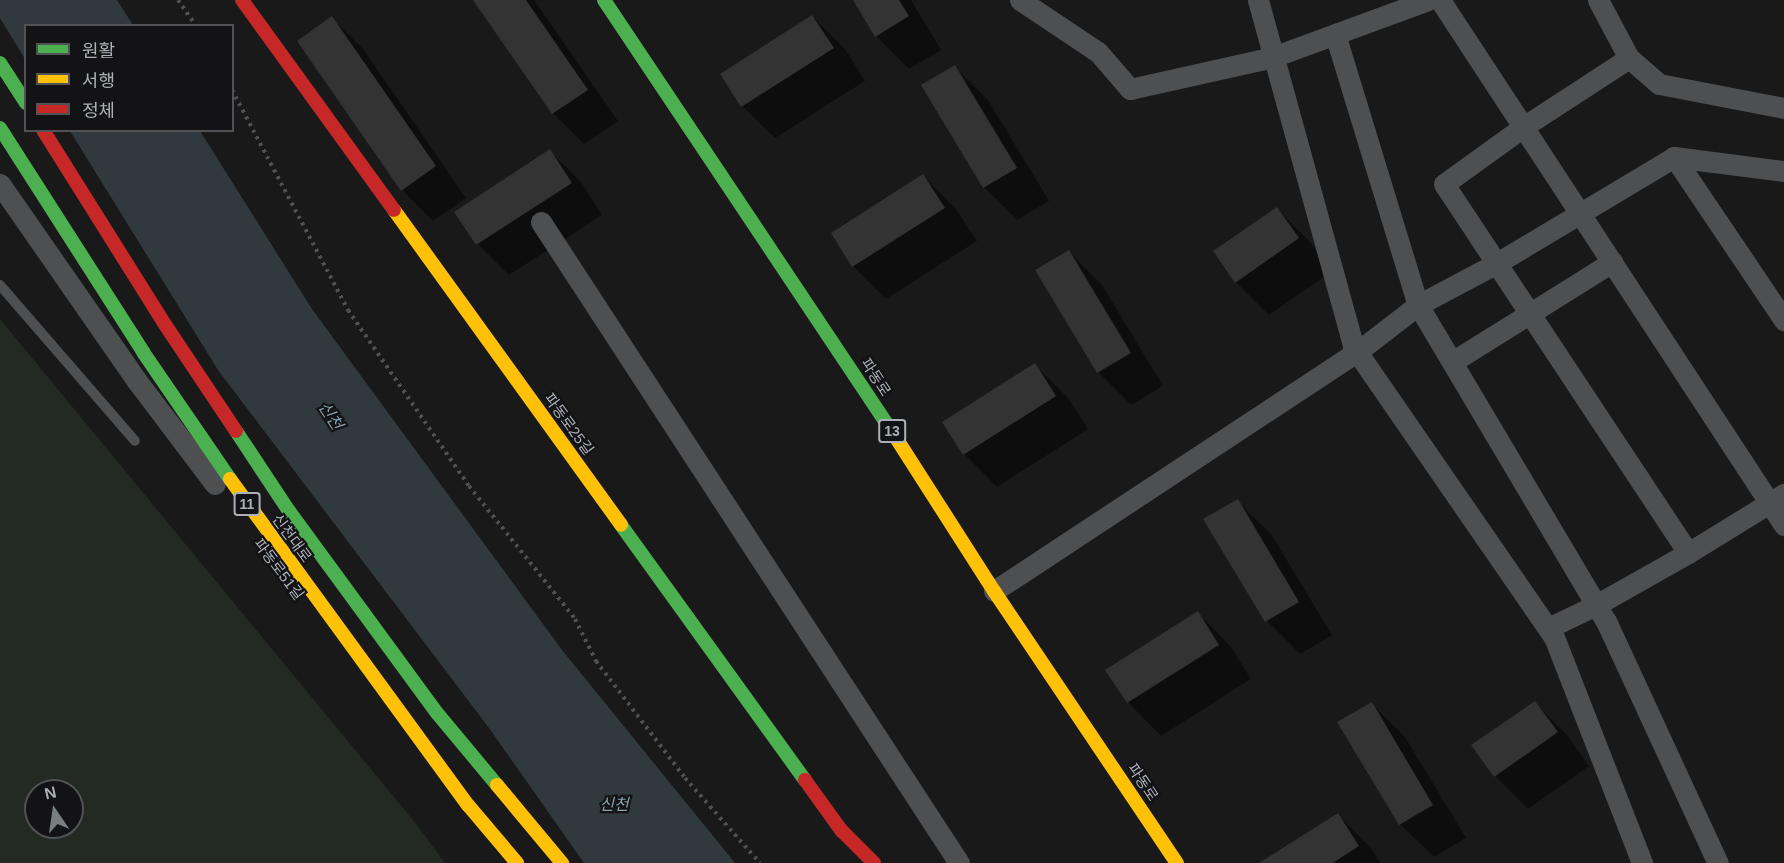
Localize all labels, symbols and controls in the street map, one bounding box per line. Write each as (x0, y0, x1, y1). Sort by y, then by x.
legend (24, 24, 234, 132)
text: 원활 (82, 41, 115, 61)
text: 서행 (82, 71, 115, 91)
text: 정체 (82, 101, 115, 121)
street label: 파동로 (857, 355, 895, 399)
street label: 파동로25길 (541, 390, 597, 458)
water label: 신천 (314, 398, 346, 434)
road number: 13 (877, 420, 907, 442)
road number: 11 (234, 493, 260, 515)
street label: 신천대로 (268, 510, 316, 566)
street label: 파동로51길 (250, 535, 308, 603)
street label: 파동로 (1124, 760, 1162, 804)
north arrow (24, 779, 84, 839)
text: N (43, 783, 58, 803)
water label: 신천 (599, 795, 629, 815)

